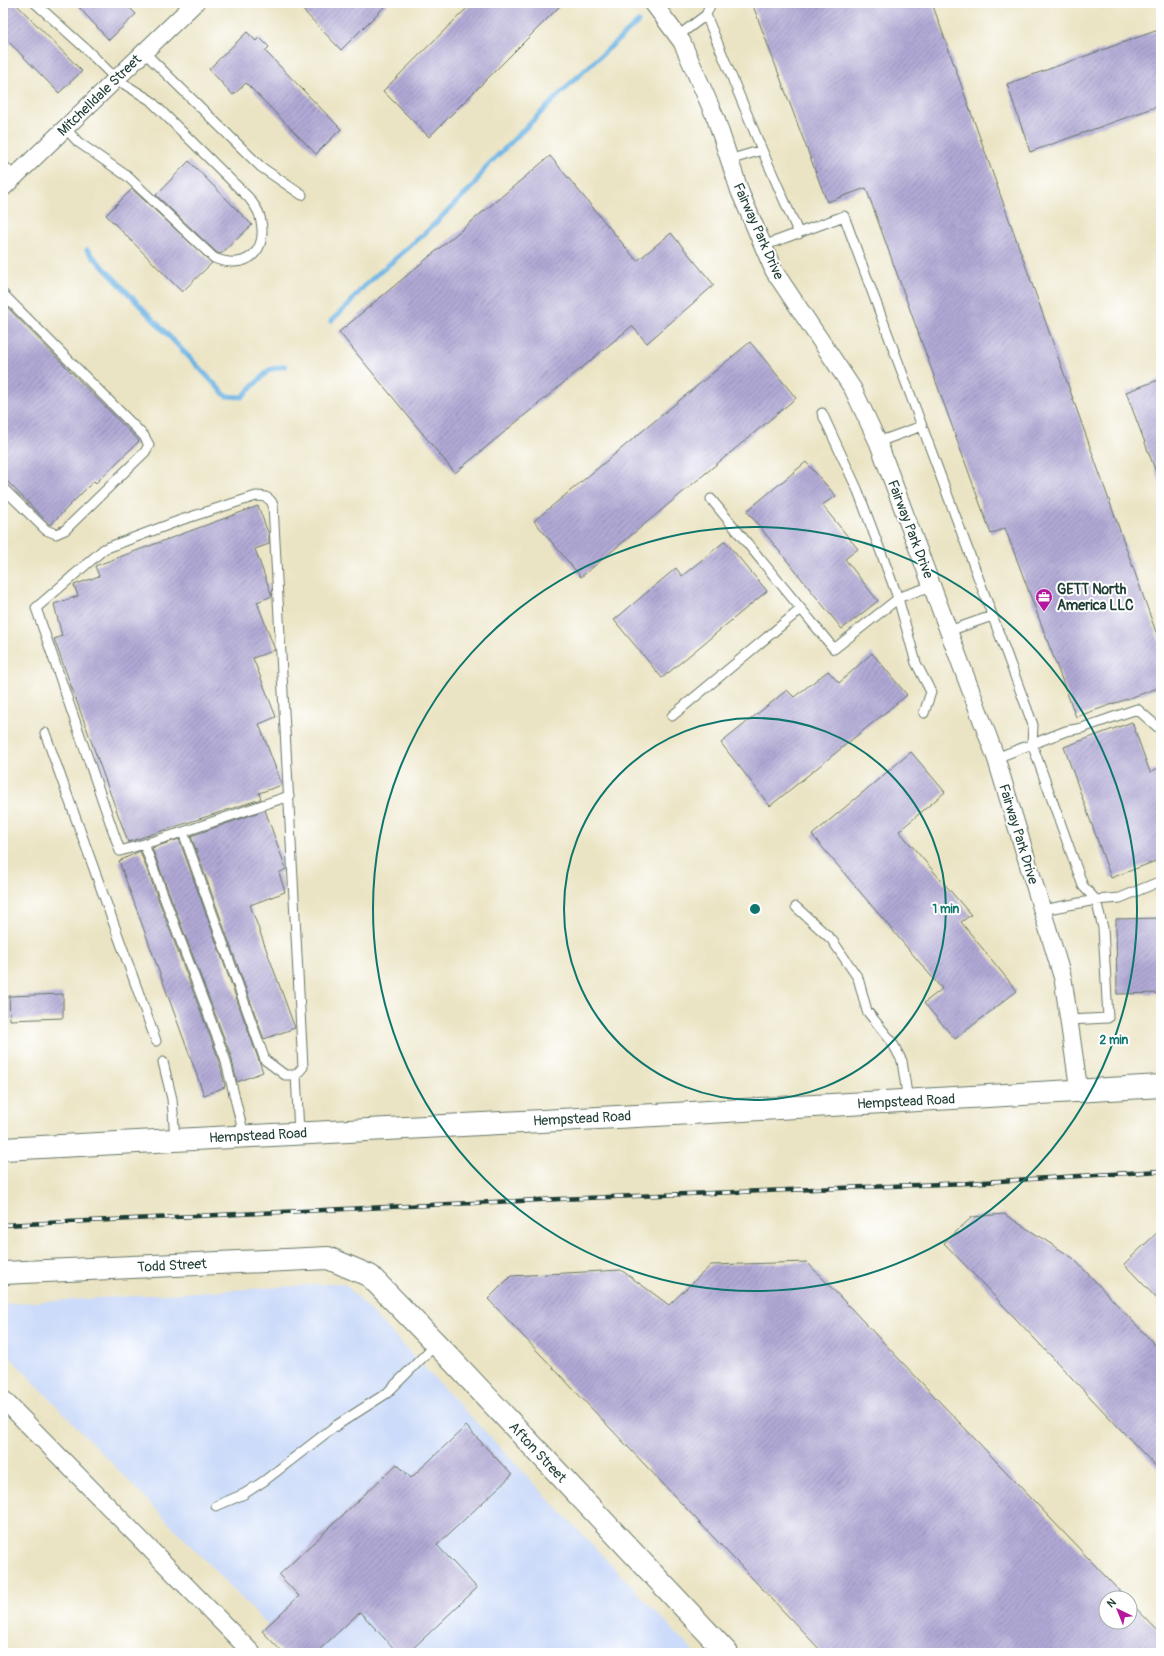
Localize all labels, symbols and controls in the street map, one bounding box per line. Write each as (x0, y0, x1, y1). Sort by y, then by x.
street label: Mitchelldale Street (54, 51, 145, 140)
street label: Fairway Park Drive (730, 180, 787, 282)
street label: Fairway Park Drive (884, 478, 937, 581)
place label: GETT North America LLC (1057, 581, 1134, 614)
office icon: GETT North America LLC (1034, 587, 1054, 612)
street label: Fairway Park Drive (995, 782, 1042, 886)
centre of rings (748, 902, 762, 916)
text: 1 min (933, 902, 960, 917)
text: 2 min (1100, 1033, 1129, 1048)
street label: Hempstead Road (856, 1090, 956, 1113)
street label: Hempstead Road (532, 1107, 632, 1130)
street label: Hempstead Road (208, 1124, 308, 1147)
street label: Todd Street (137, 1255, 207, 1276)
street label: Afton Street (505, 1418, 570, 1486)
north arrow (1098, 1590, 1138, 1630)
text: N (1104, 1595, 1119, 1610)

